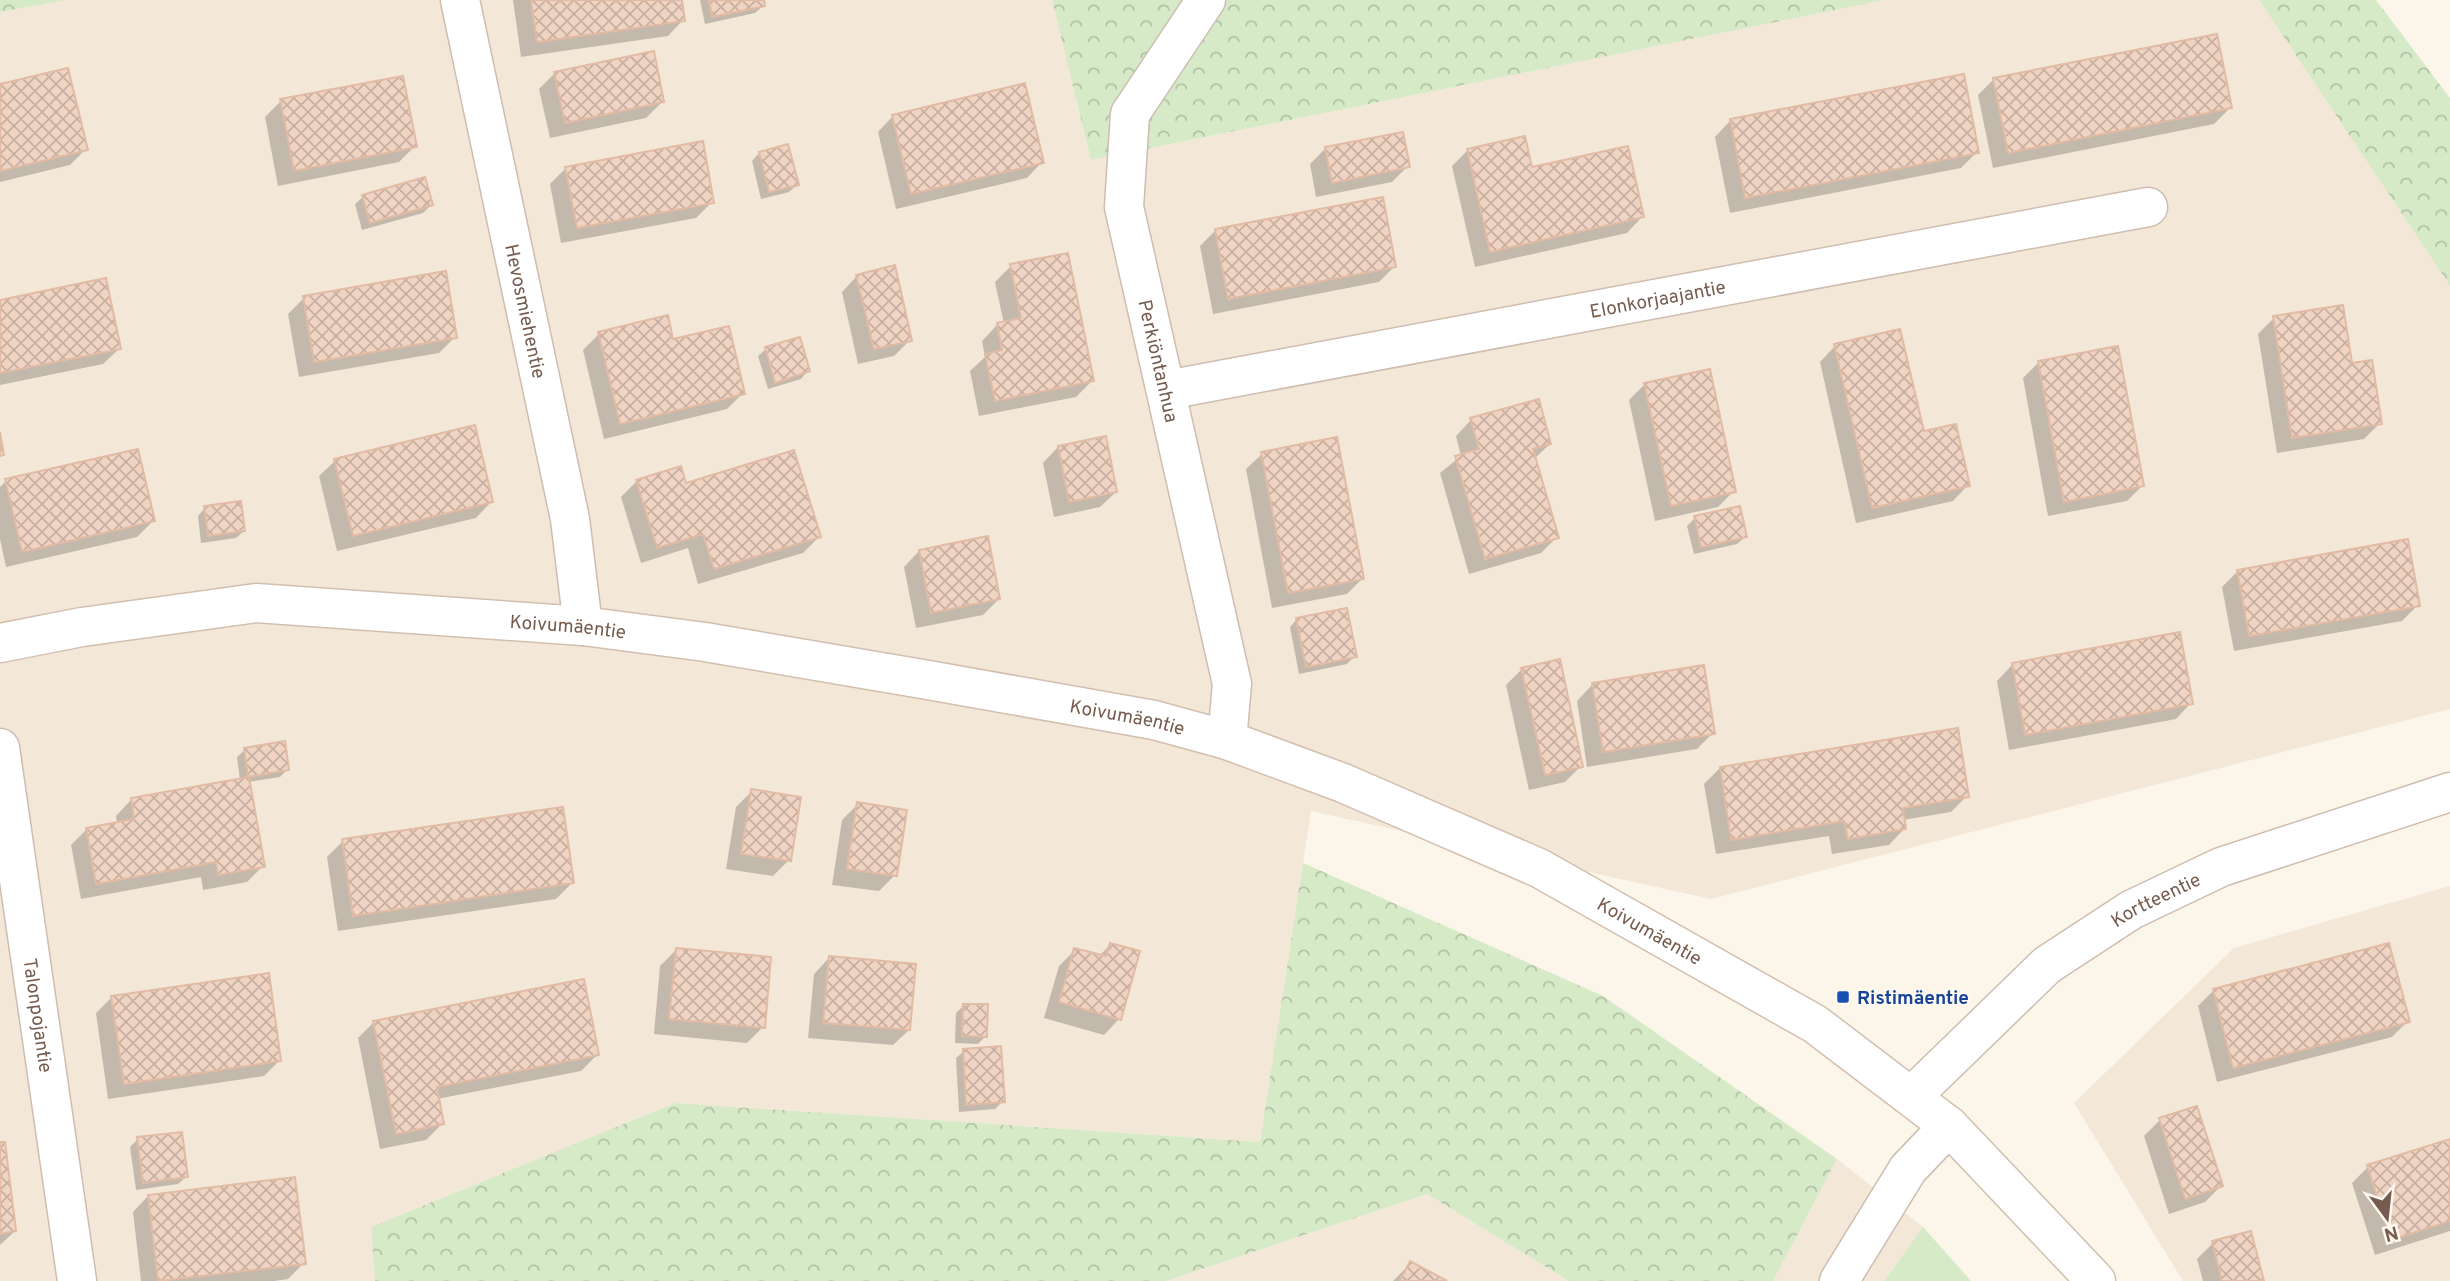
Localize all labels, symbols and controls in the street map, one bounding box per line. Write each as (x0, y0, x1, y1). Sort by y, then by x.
street label: Hevosmiehentie (498, 242, 550, 381)
street label: Elonkorjaajantie (1588, 276, 1728, 325)
street label: Perkiöntanhua (1131, 298, 1182, 425)
street label: Koivumäentie (509, 611, 627, 646)
street label: Koivumäentie (1068, 695, 1187, 742)
street label: Kortteentie (2107, 869, 2205, 934)
street label: Koivumäentie (1592, 893, 1706, 972)
street label: Talonpojantie (17, 957, 57, 1074)
place label: Ristimäentie (1857, 987, 1969, 1011)
marker: Ristimäentie (1835, 989, 1851, 1005)
north arrow (2352, 1183, 2422, 1253)
text: N (2381, 1219, 2401, 1246)

